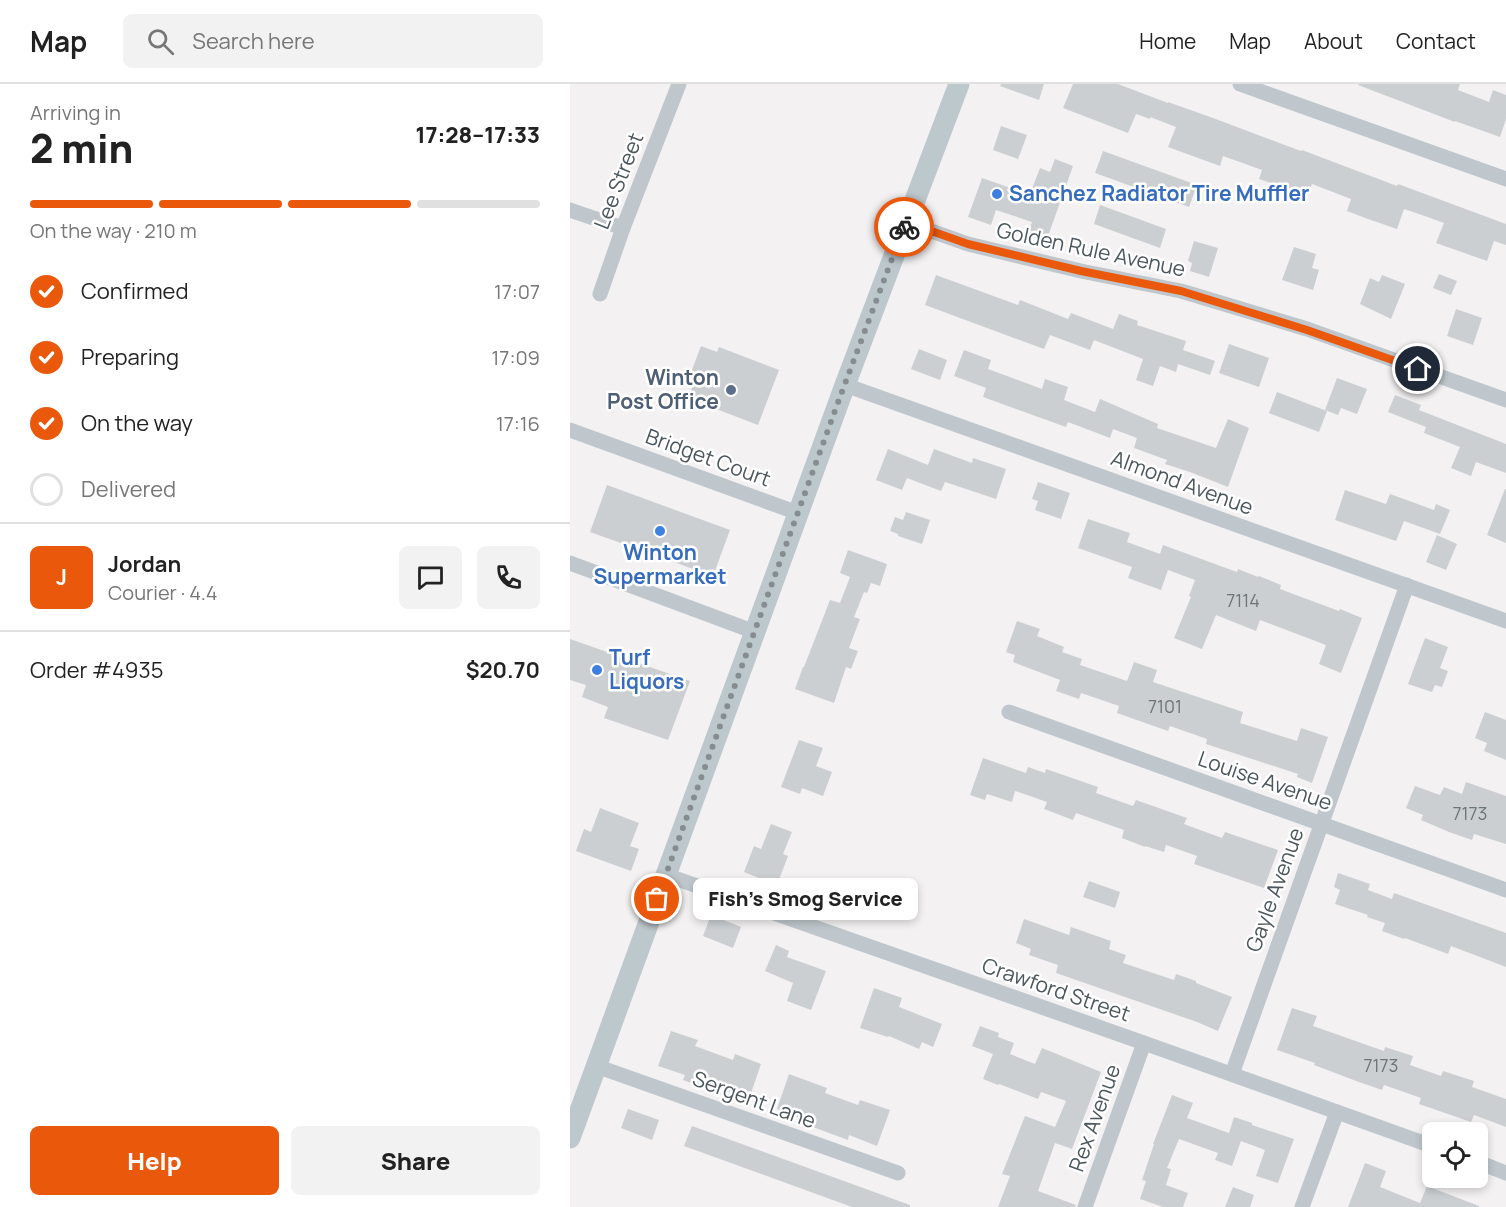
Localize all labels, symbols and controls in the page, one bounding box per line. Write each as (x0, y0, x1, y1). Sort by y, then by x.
search box (123, 14, 543, 68)
text: Map (30, 22, 87, 60)
icon: search (144, 25, 177, 58)
text: Search here (192, 26, 315, 56)
text: Home (1139, 27, 1196, 55)
text: Map (1229, 27, 1271, 55)
text: About (1304, 27, 1363, 55)
text: Contact (1396, 27, 1476, 55)
text: Arriving in (30, 99, 121, 126)
text: 17:28–17:33 (416, 120, 540, 150)
text: 2 min (30, 121, 133, 175)
street label: Lee Street (587, 128, 649, 233)
place label: Sanchez Radiator Tire Muffler (1009, 179, 1309, 207)
marker: Sanchez Radiator Tire Muffler (990, 187, 1004, 201)
courier (874, 197, 934, 257)
icon: bike (888, 211, 921, 244)
street label: Golden Rule Avenue (994, 215, 1188, 283)
text: On the way · 210 m (30, 217, 197, 244)
icon: check (30, 275, 63, 308)
text: Confirmed (81, 276, 189, 306)
text: 17:07 (494, 278, 540, 305)
icon: check (30, 341, 63, 374)
text: Preparing (81, 342, 179, 372)
pin (1392, 343, 1443, 394)
text: 17:09 (492, 344, 540, 371)
icon: home (1401, 352, 1434, 385)
place label: Winton Post Office (607, 363, 719, 415)
marker: Winton Post Office (724, 383, 738, 397)
icon: check (30, 407, 63, 440)
text: On the way (81, 408, 193, 438)
text: 17:16 (496, 410, 540, 437)
street label: Bridget Court (642, 421, 775, 493)
street label: Almond Avenue (1107, 443, 1257, 521)
text: Delivered (81, 474, 176, 504)
marker: Winton Supermarket (653, 524, 667, 538)
place label: Winton Supermarket (593, 538, 727, 590)
button: chat (399, 546, 462, 609)
button: phone (477, 546, 540, 609)
text: Jordan (108, 549, 181, 579)
text: J (56, 562, 67, 592)
text: Courier · 4.4 (108, 579, 218, 606)
house number: 7114 (1226, 588, 1260, 612)
place label: Turf Liquors (609, 643, 685, 695)
text: Order #4935 (30, 655, 163, 685)
text: $20.70 (466, 655, 540, 685)
marker: Turf Liquors (590, 663, 604, 677)
house number: 7101 (1148, 694, 1182, 718)
street label: Louise Avenue (1195, 744, 1336, 816)
house number: 7173 (1452, 801, 1488, 825)
street label: Gayle Avenue (1239, 824, 1309, 956)
pin (631, 873, 682, 924)
callout: Fish's Smog Service (693, 878, 918, 920)
icon: bag (640, 882, 673, 915)
text: Fish's Smog Service (708, 885, 903, 912)
street label: Crawford Street (979, 951, 1134, 1027)
house number: 7173 (1363, 1053, 1399, 1077)
street label: Rex Avenue (1062, 1060, 1126, 1175)
street label: Sergent Lane (689, 1064, 820, 1134)
map controls (1422, 1122, 1488, 1188)
button: locate (1422, 1122, 1488, 1188)
button: Help (30, 1126, 279, 1195)
button: Share (291, 1126, 540, 1195)

